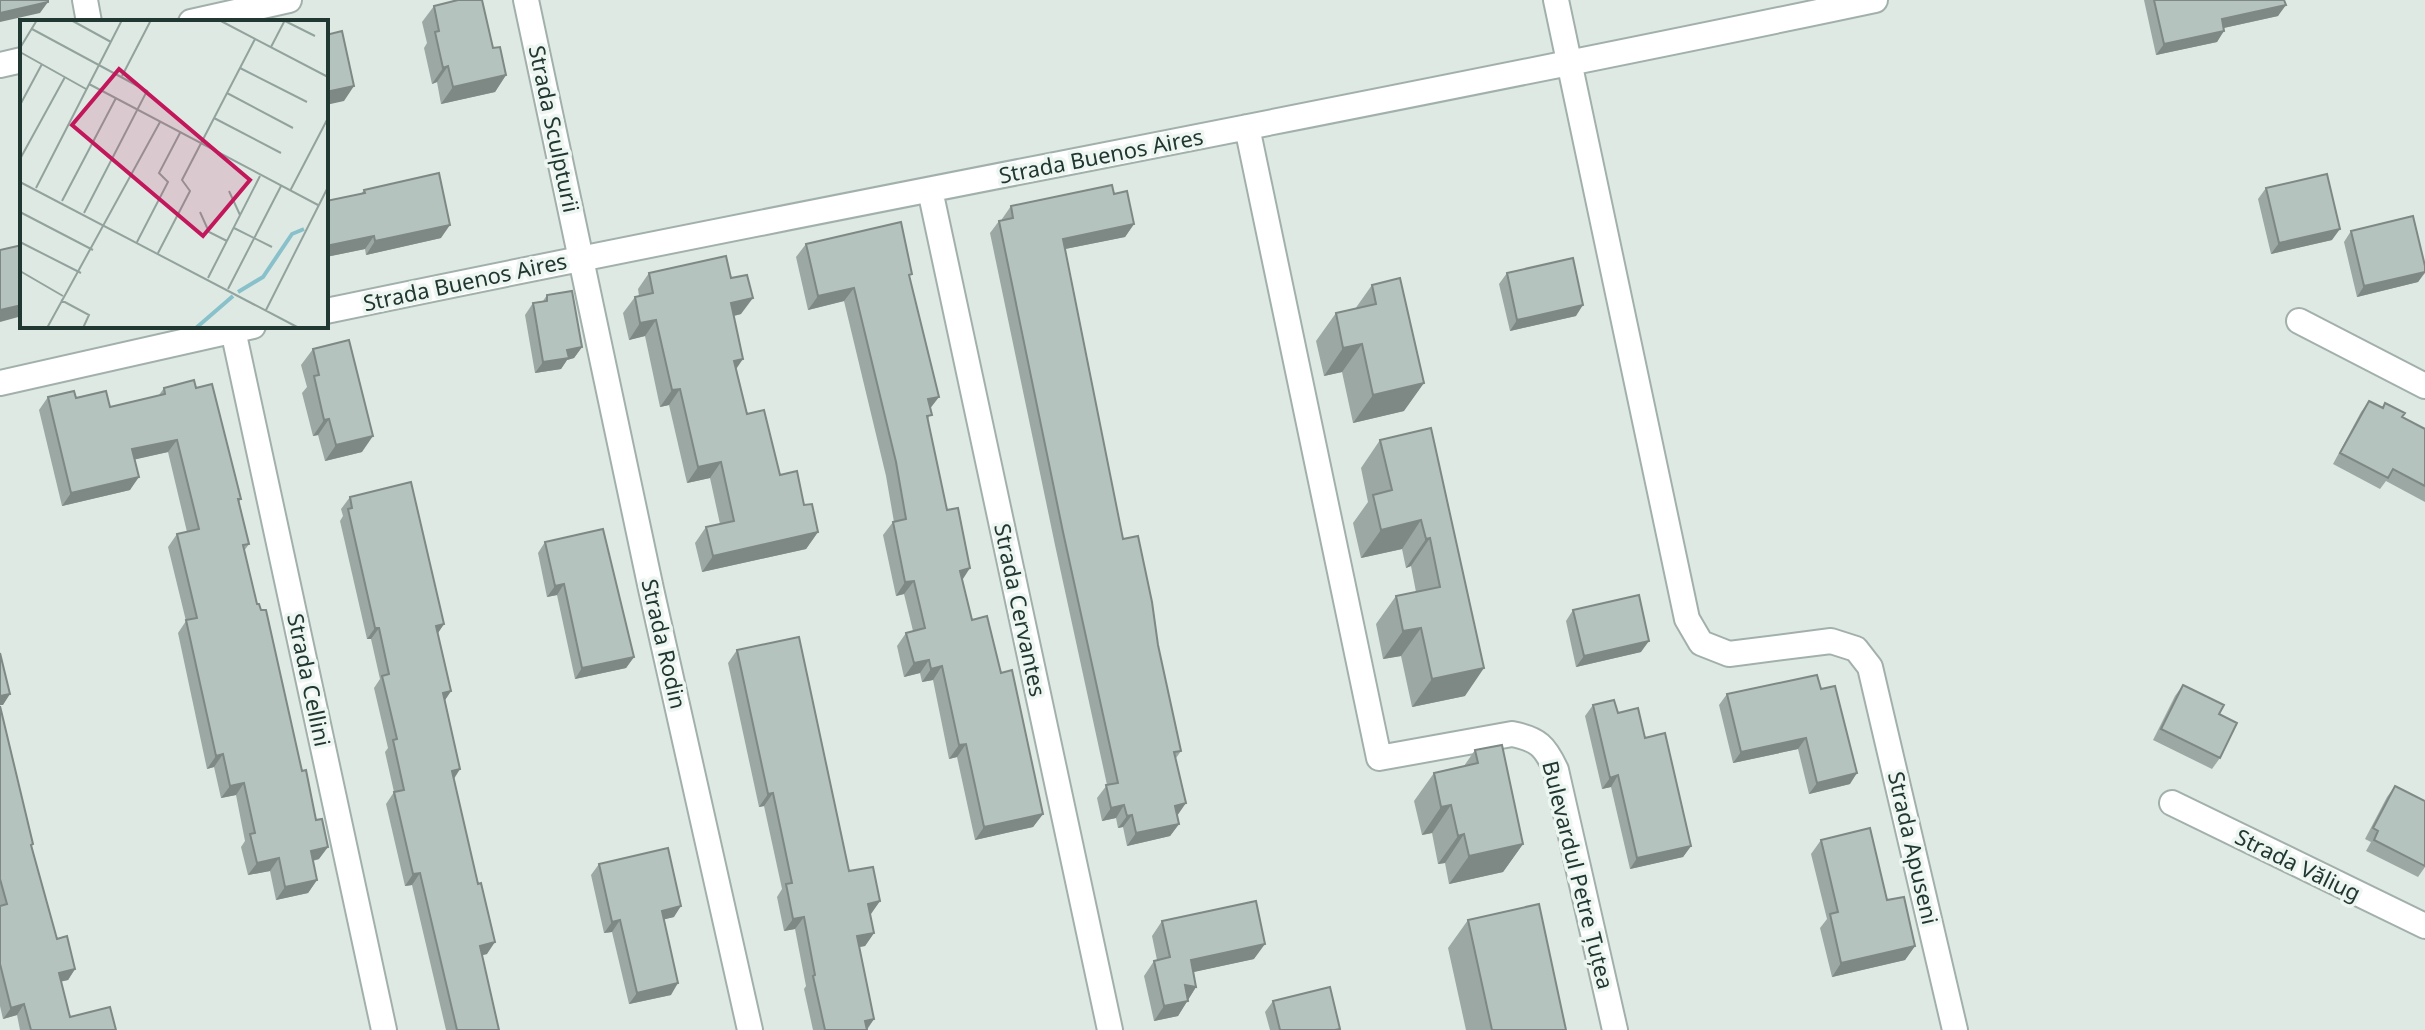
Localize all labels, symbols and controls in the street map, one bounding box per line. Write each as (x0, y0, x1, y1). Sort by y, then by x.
inset map (20, 20, 328, 328)
street label: Strada Sculpturii (523, 43, 587, 215)
street label: Strada Buenos Aires (996, 121, 1205, 190)
street label: Strada Buenos Aires (360, 245, 569, 317)
street label: Strada Cervantes (988, 521, 1054, 699)
street label: Strada Rodin (635, 576, 694, 712)
street label: Strada Cellini (281, 611, 339, 749)
street label: Bulevardul Petre Țuțea (1536, 758, 1622, 992)
street label: Strada Apuseni (1882, 768, 1946, 927)
street label: Strada Văliug (2231, 821, 2366, 907)

